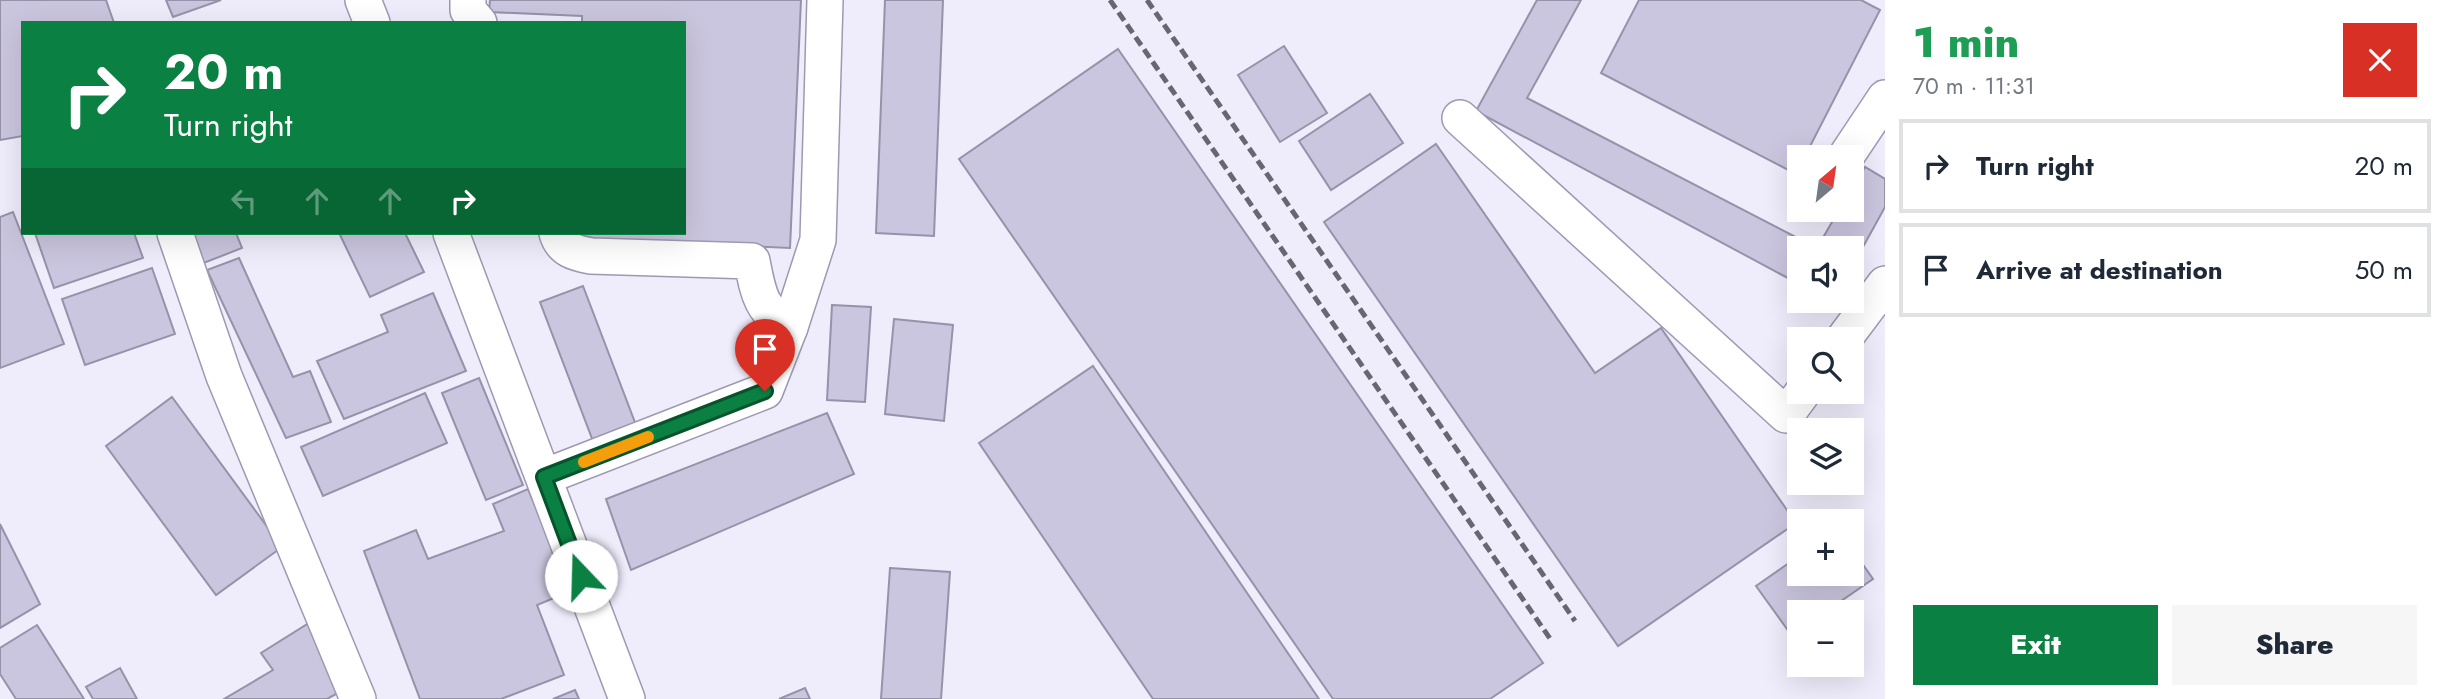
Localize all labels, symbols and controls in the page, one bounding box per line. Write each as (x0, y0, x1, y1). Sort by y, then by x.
text: 1 min (1913, 12, 2019, 73)
button: close (2343, 23, 2417, 97)
text: 20 m (164, 37, 283, 107)
icon: right (49, 49, 140, 140)
text: 70 m · 11:31 (1913, 69, 2035, 103)
text: Turn right (164, 102, 293, 148)
north arrow (1787, 145, 1864, 222)
map controls (1787, 145, 1864, 677)
icon: right (1917, 147, 1955, 185)
text: Turn right (1976, 147, 2094, 185)
text: 20 m (2355, 147, 2413, 185)
icon: left (225, 182, 263, 220)
icon: ahead (298, 182, 336, 220)
icon: ahead (371, 182, 409, 220)
icon: right (444, 182, 482, 220)
button: sound (1787, 236, 1864, 313)
icon: arrive (1917, 251, 1955, 289)
text: Arrive at destination (1976, 251, 2223, 289)
text: 50 m (2355, 251, 2413, 289)
pin (735, 319, 795, 391)
button: search (1787, 327, 1864, 404)
icon: arrive (746, 330, 784, 368)
button: layers (1787, 418, 1864, 495)
button: + (1787, 509, 1864, 586)
position arrow (544, 539, 618, 613)
button: − (1787, 600, 1864, 677)
button: Exit (1913, 605, 2158, 685)
button: Share (2172, 605, 2417, 685)

